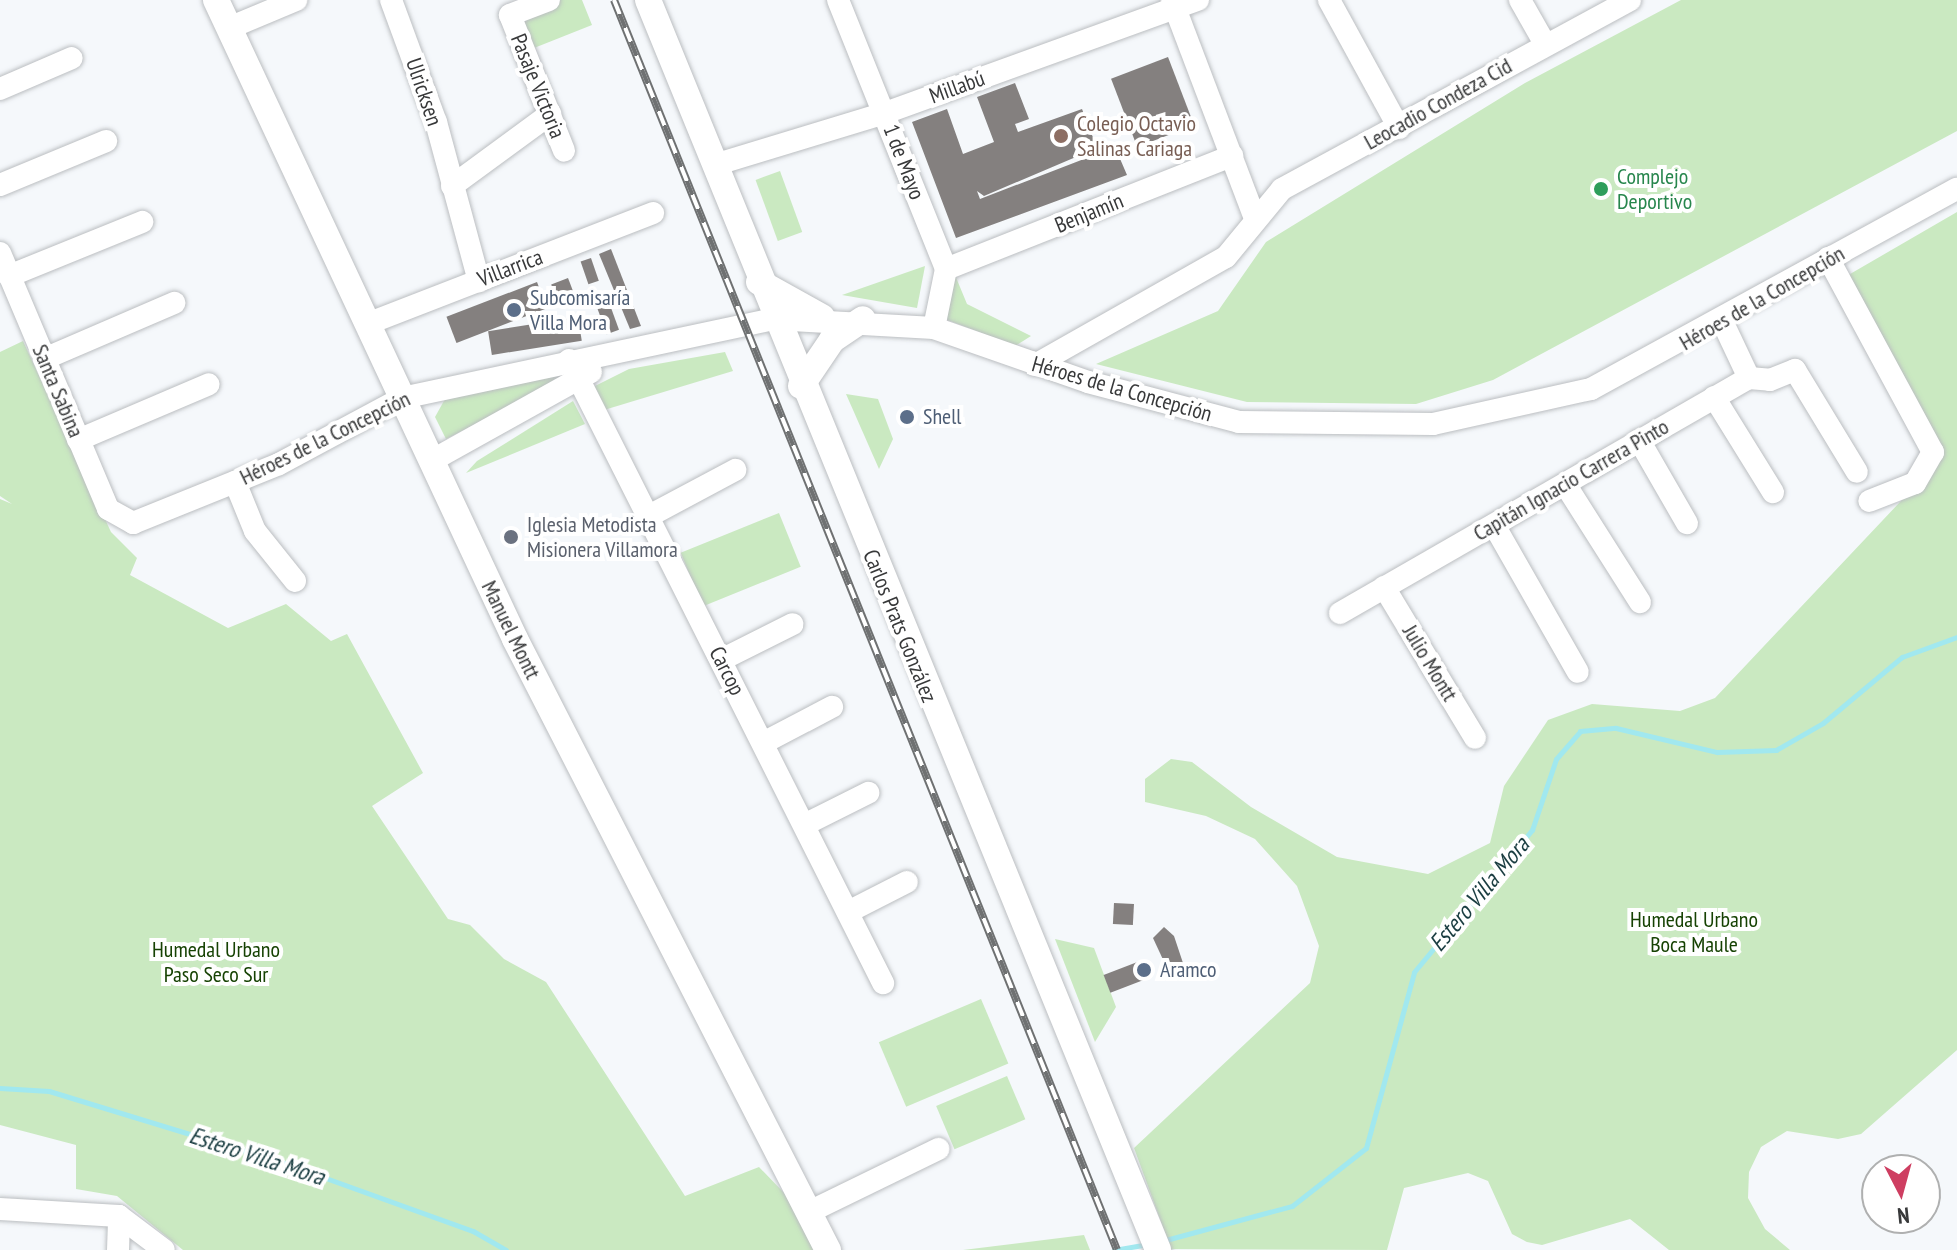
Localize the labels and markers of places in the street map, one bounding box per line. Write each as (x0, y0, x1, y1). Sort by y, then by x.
place label: Colegio Octavio Salinas Cariaga (1077, 110, 1196, 162)
marker: Colegio Octavio Salinas Cariaga (1052, 127, 1070, 145)
place label: Complejo Deportivo (1617, 163, 1692, 214)
marker: Complejo Deportivo (1592, 180, 1610, 198)
place label: Subcomisaría Villa Mora (530, 284, 630, 336)
marker: Subcomisaría Villa Mora (505, 301, 523, 319)
place label: Shell (923, 404, 961, 430)
marker: Shell (898, 408, 916, 426)
place label: Iglesia Metodista Misionera Villamora (527, 511, 678, 562)
marker: Iglesia Metodista Misionera Villamora (502, 528, 520, 546)
place label: Aramco (1160, 957, 1217, 983)
marker: Aramco (1135, 961, 1153, 979)

